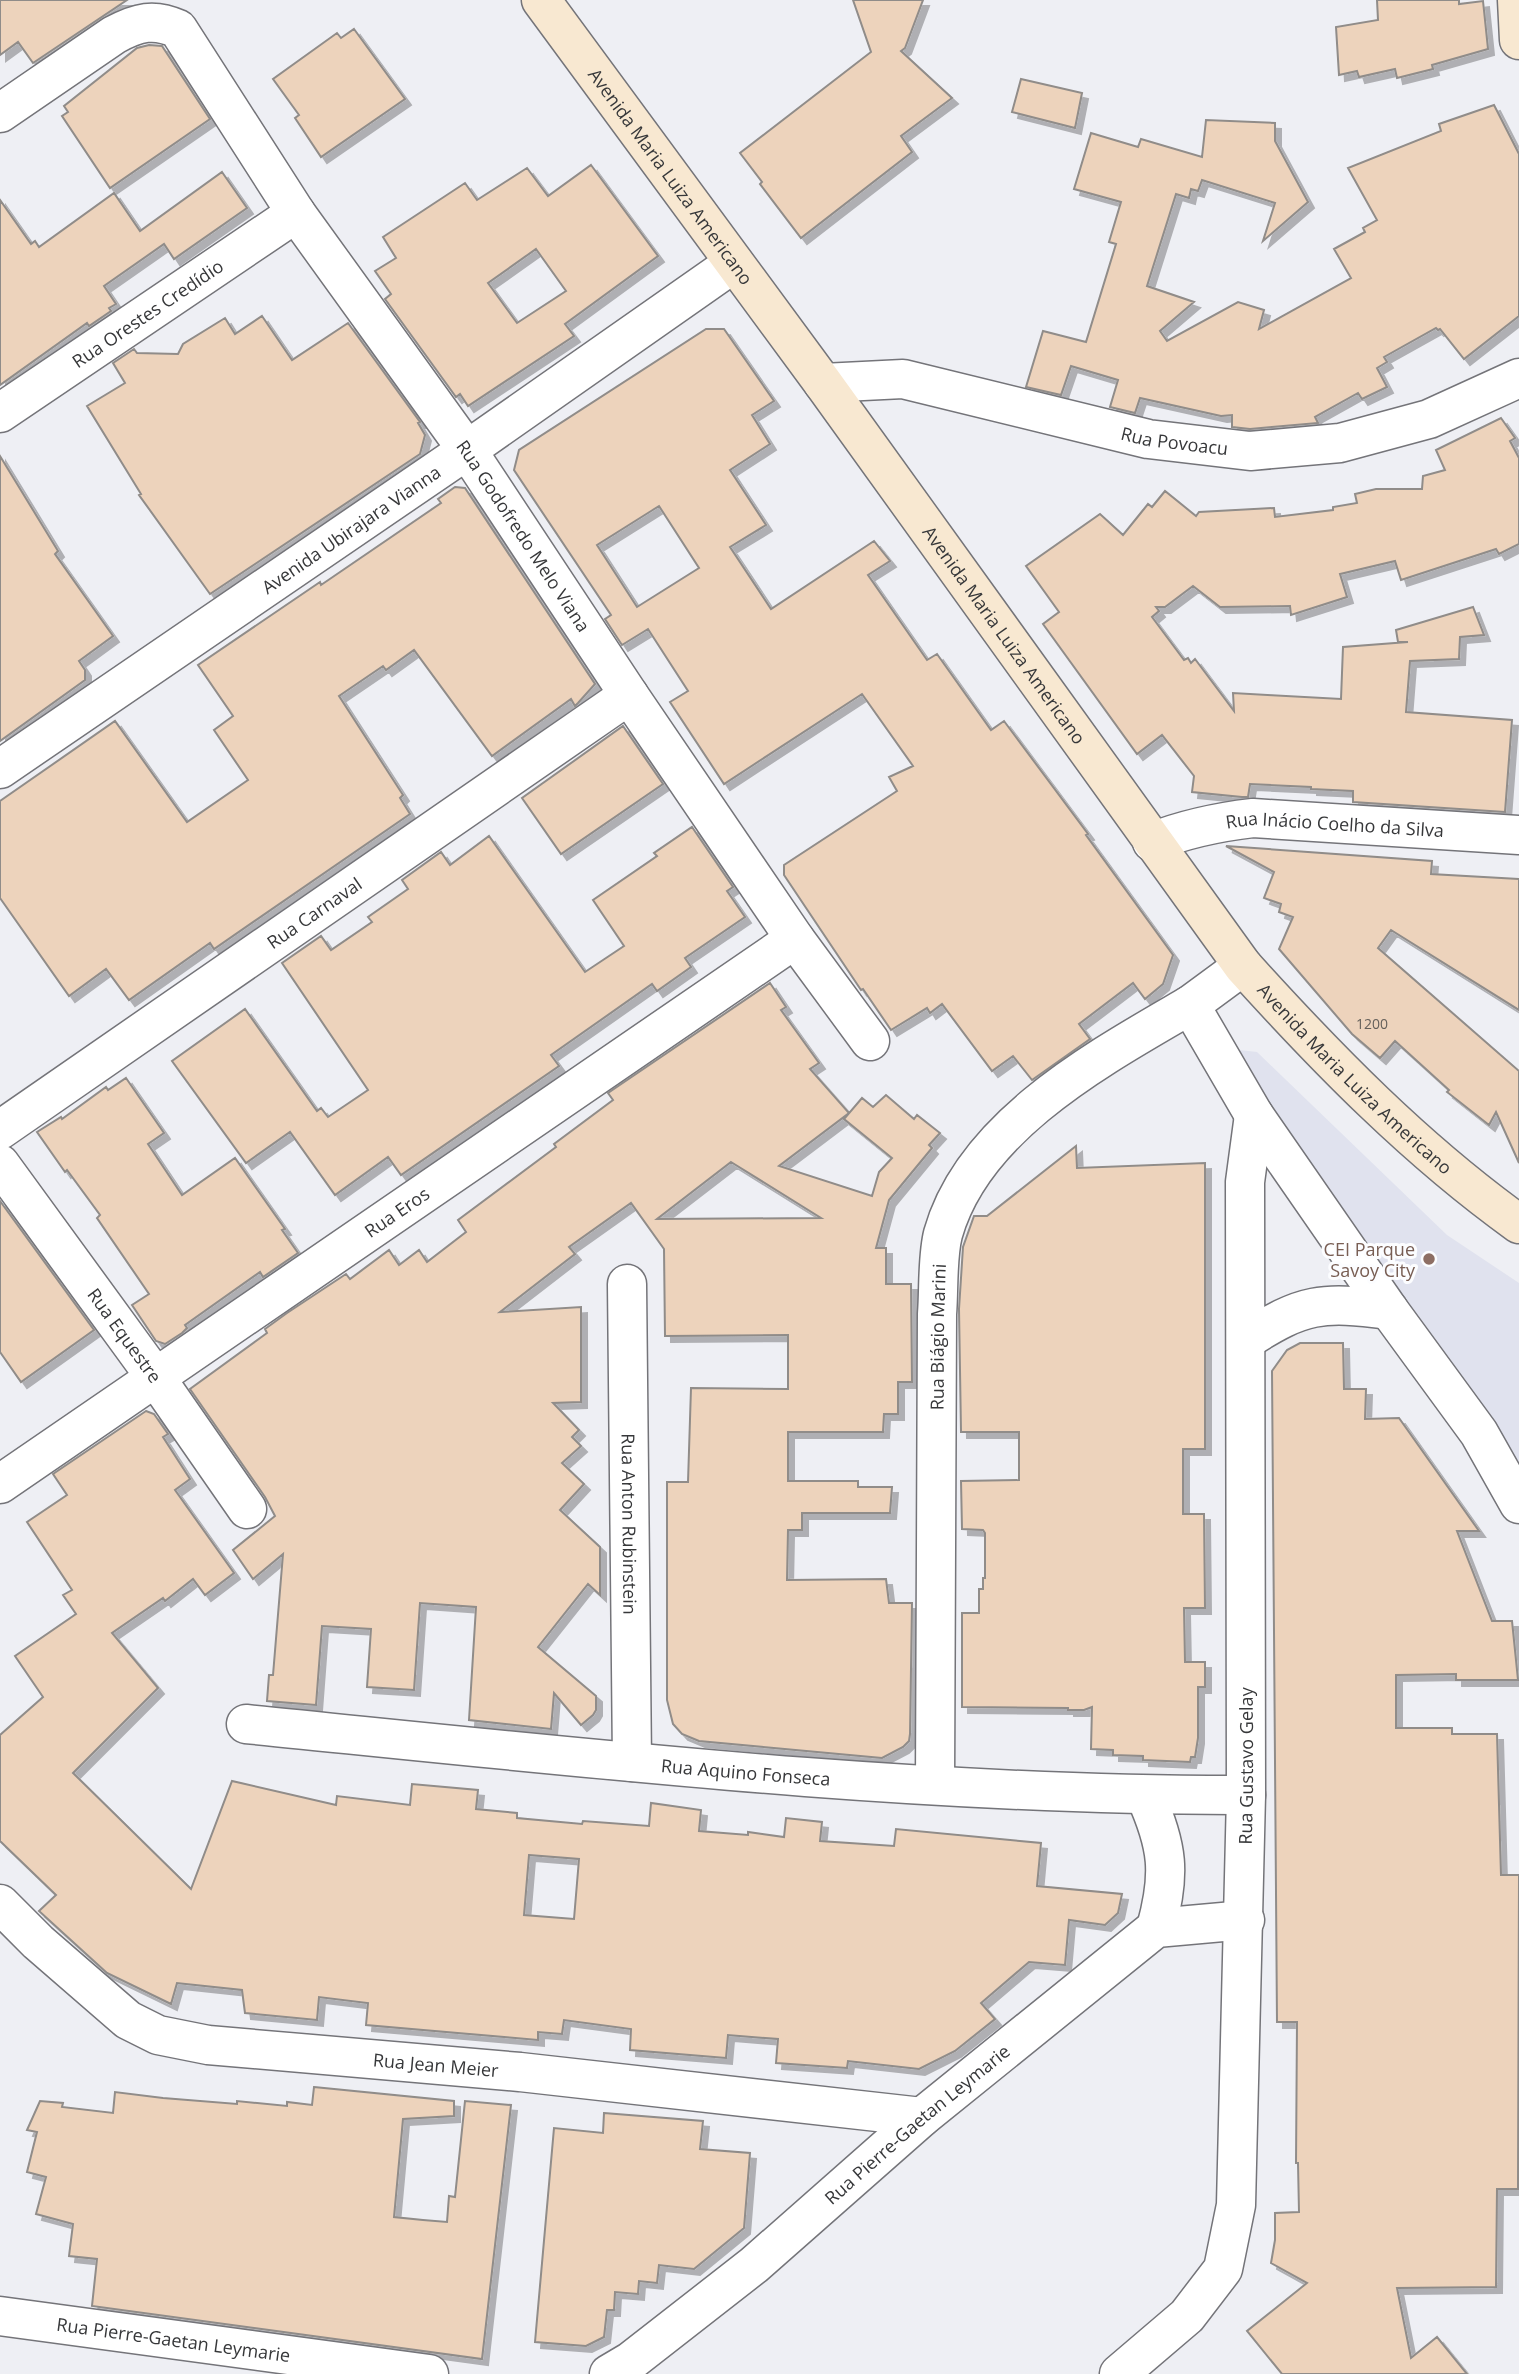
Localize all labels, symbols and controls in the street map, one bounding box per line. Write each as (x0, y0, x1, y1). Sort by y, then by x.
street label: Avenida Maria Luiza Americano (583, 63, 759, 290)
street label: Rua Orestes Credídio (67, 254, 228, 373)
street label: Rua Povoacu (1119, 421, 1230, 460)
street label: Rua Godofredo Melo Viana (451, 435, 596, 636)
street label: Avenida Ubirajara Vianna (257, 460, 445, 599)
street label: Avenida Maria Luiza Americano (918, 521, 1091, 749)
street label: Rua Inácio Coelho da Silva (1224, 806, 1445, 842)
street label: Rua Carnaval (262, 872, 366, 954)
street label: Avenida Maria Luiza Americano (1252, 978, 1457, 1179)
house number: 1200 (1356, 1014, 1388, 1033)
street label: Rua Eros (360, 1181, 434, 1243)
place label: CEI Parque Savoy City (1324, 1237, 1416, 1282)
marker: CEI Parque Savoy City (1421, 1251, 1437, 1267)
street label: Rua Biágio Marini (925, 1263, 951, 1410)
street label: Rua Equestre (82, 1283, 167, 1387)
street label: Rua Anton Rubinstein (617, 1433, 642, 1615)
street label: Rua Gustavo Gelay (1233, 1686, 1258, 1845)
street label: Rua Aquino Fonseca (660, 1753, 831, 1791)
street label: Rua Pierre-Gaetan Leymarie (819, 2039, 1015, 2209)
street label: Rua Jean Meier (372, 2047, 500, 2082)
street label: Rua Pierre-Gaetan Leymarie (55, 2312, 292, 2367)

